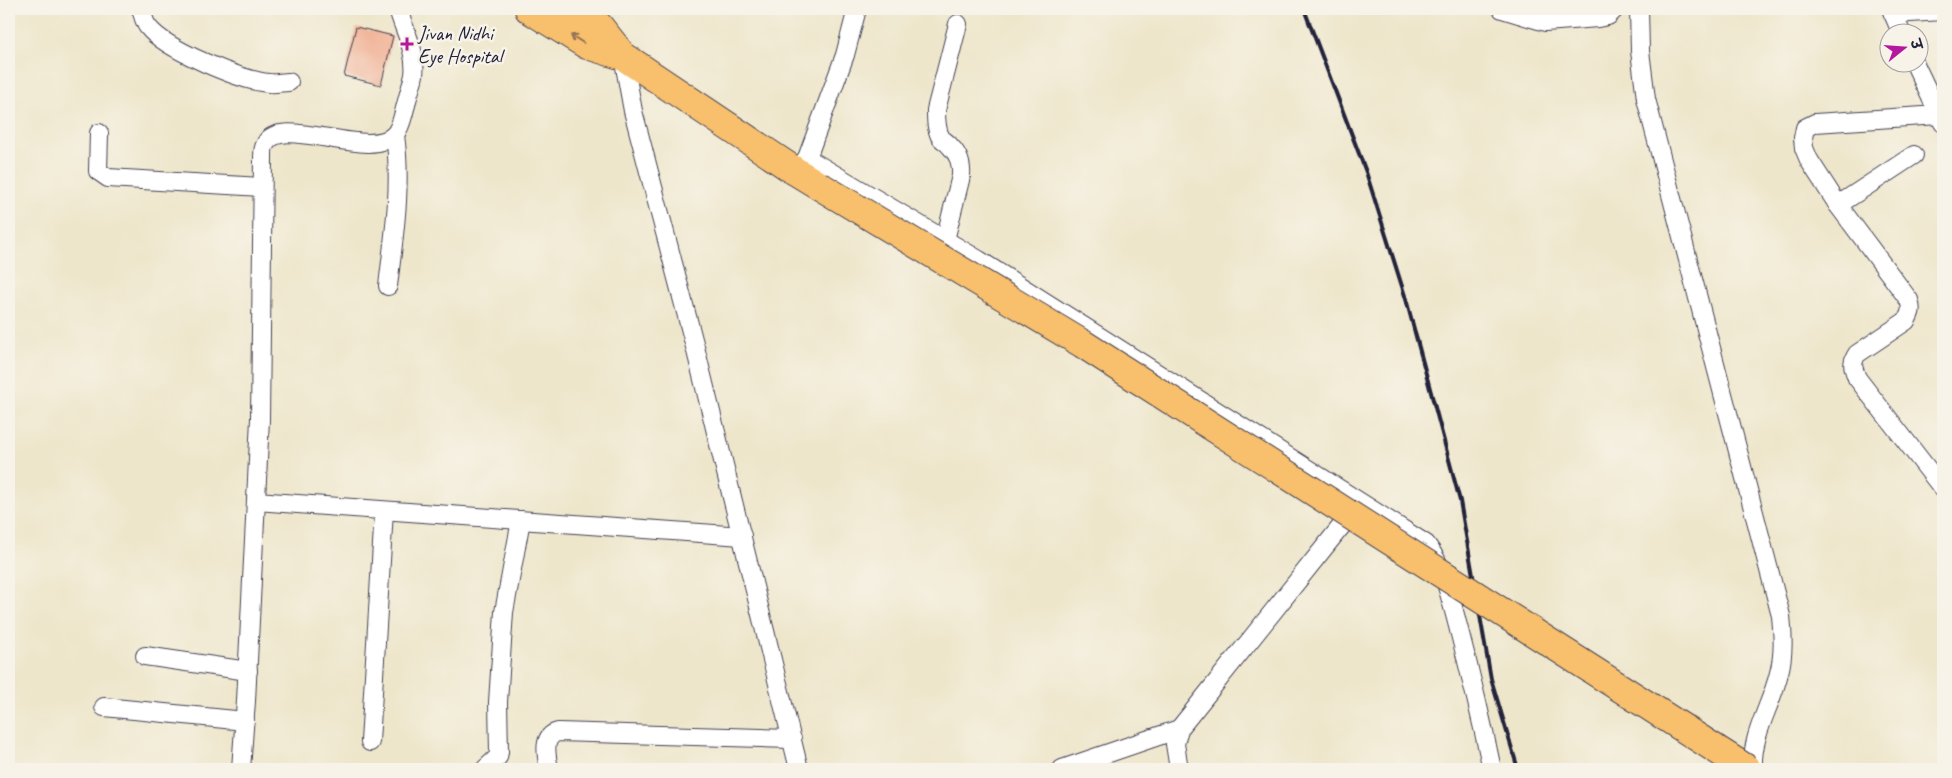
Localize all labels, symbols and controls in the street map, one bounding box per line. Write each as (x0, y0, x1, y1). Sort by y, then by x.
place label: Jivan Nidhi Eye Hospital (417, 21, 506, 69)
north arrow (1880, 22, 1930, 72)
one-way arrow (571, 34, 585, 44)
text: उ (1906, 35, 1926, 53)
marker: Jivan Nidhi Eye Hospital (400, 37, 414, 51)

